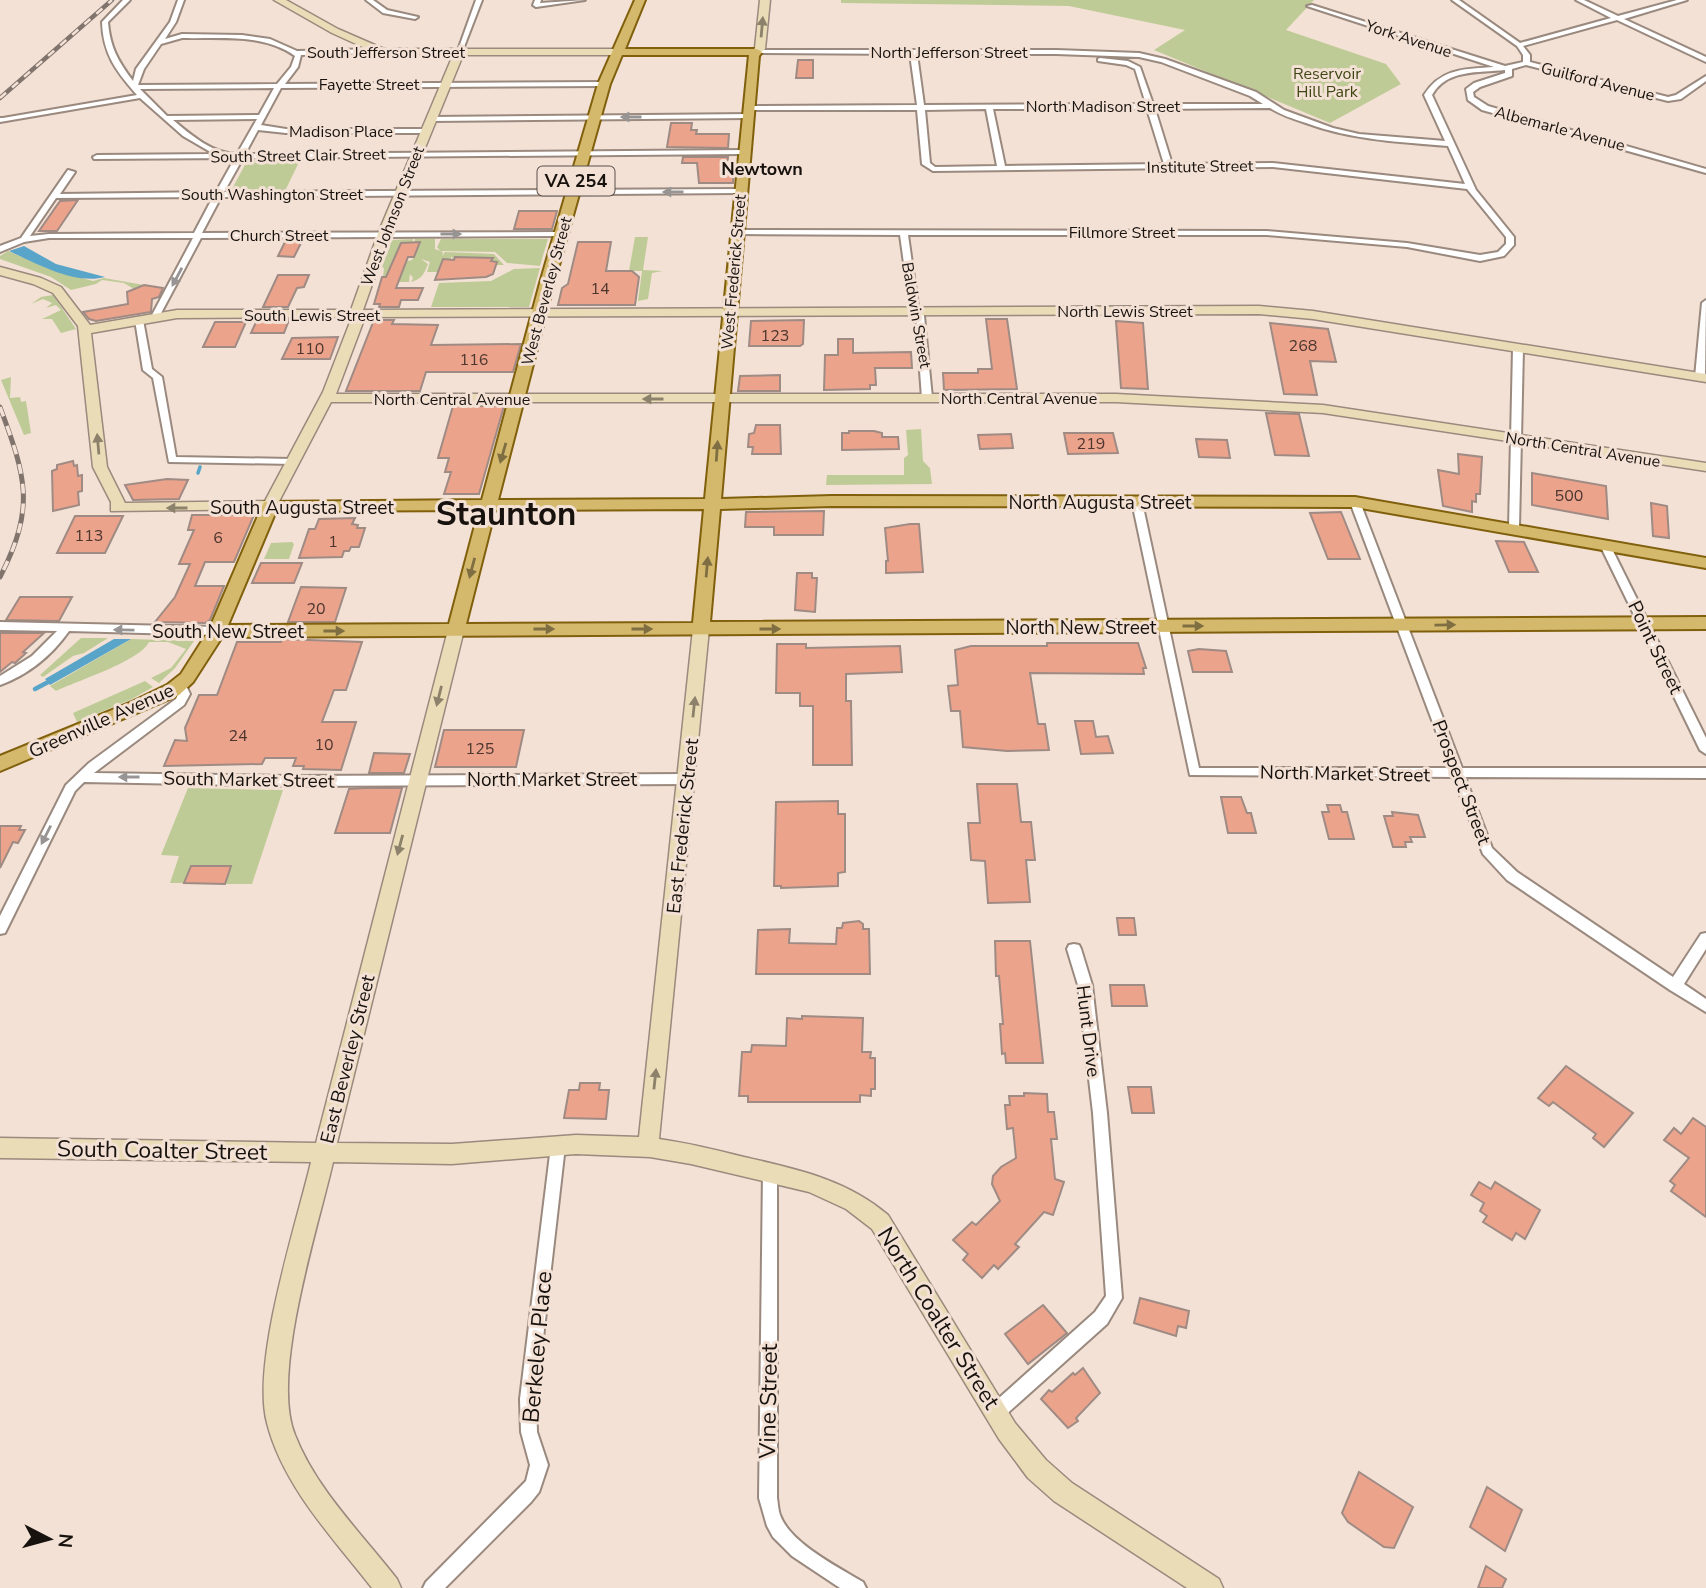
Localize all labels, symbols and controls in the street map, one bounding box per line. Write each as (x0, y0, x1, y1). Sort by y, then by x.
street label: York Avenue (1362, 14, 1455, 63)
one-way arrow (756, 15, 767, 37)
street label: South Jefferson Street (307, 42, 465, 64)
street label: North Jefferson Street (870, 42, 1028, 64)
street label: Guilford Avenue (1539, 57, 1657, 107)
park label: Reservoir Hill Park (1293, 63, 1361, 103)
street label: Fayette Street (319, 74, 420, 96)
street label: North Madison Street (1026, 96, 1181, 118)
street label: Albemarle Avenue (1492, 101, 1627, 157)
one-way arrow (620, 111, 642, 123)
street label: Madison Place (289, 121, 393, 143)
street label: South Street Clair Street (210, 143, 386, 169)
street label: West Johnson Street (356, 143, 430, 289)
street label: Institute Street (1147, 155, 1254, 179)
district label: Newtown (721, 157, 803, 181)
road number: VA 254 (538, 166, 614, 196)
street label: South Washington Street (181, 184, 363, 206)
one-way arrow (661, 186, 683, 198)
street label: West Frederick Street (716, 193, 752, 351)
street label: West Beverley Street (517, 214, 578, 368)
street label: Fillmore Street (1069, 222, 1176, 244)
street label: Church Street (230, 225, 329, 247)
one-way arrow (441, 228, 463, 240)
street label: Baldwin Street (896, 260, 936, 370)
one-way arrow (171, 267, 183, 286)
house number: 14 (590, 278, 610, 300)
street label: North Lewis Street (1057, 301, 1193, 323)
street label: South Lewis Street (244, 305, 380, 327)
house number: 123 (761, 325, 789, 347)
house number: 268 (1289, 335, 1317, 357)
house number: 110 (296, 338, 324, 360)
house number: 116 (460, 349, 488, 371)
street label: North Central Avenue (941, 388, 1097, 410)
street label: North Central Avenue (374, 389, 530, 411)
one-way arrow (642, 393, 664, 405)
street label: North Central Avenue (1504, 427, 1662, 473)
one-way arrow (92, 433, 103, 455)
house number: 219 (1077, 433, 1105, 455)
one-way arrow (712, 440, 723, 462)
one-way arrow (498, 442, 508, 463)
house number: 500 (1555, 485, 1583, 507)
street label: North Augusta Street (1008, 490, 1192, 516)
district label: Staunton (436, 492, 576, 537)
street label: South Augusta Street (210, 495, 394, 521)
one-way arrow (166, 502, 188, 514)
house number: 113 (75, 525, 103, 547)
house number: 6 (213, 527, 223, 549)
house number: 1 (328, 531, 338, 553)
one-way arrow (702, 555, 713, 577)
one-way arrow (466, 557, 477, 579)
street label: Point Street (1621, 596, 1689, 699)
house number: 20 (306, 598, 326, 620)
street label: North New Street (1005, 615, 1157, 641)
street label: South New Street (152, 619, 304, 645)
one-way arrow (1434, 619, 1456, 631)
one-way arrow (1182, 620, 1204, 632)
one-way arrow (533, 623, 555, 635)
one-way arrow (631, 623, 653, 635)
one-way arrow (759, 623, 781, 634)
one-way arrow (113, 624, 135, 636)
one-way arrow (324, 625, 346, 637)
street label: Greenville Avenue (25, 677, 178, 765)
one-way arrow (433, 685, 444, 707)
one-way arrow (689, 696, 700, 718)
street label: Prospect Street (1425, 716, 1497, 849)
house number: 24 (228, 725, 248, 747)
house number: 10 (314, 734, 334, 756)
street label: East Frederick Street (661, 737, 705, 915)
house number: 125 (466, 738, 494, 760)
street label: North Market Street (1260, 760, 1431, 788)
street label: South Market Street (163, 766, 335, 794)
street label: North Market Street (467, 767, 637, 793)
one-way arrow (118, 771, 140, 783)
one-way arrow (41, 825, 52, 845)
one-way arrow (394, 834, 405, 856)
street label: East Beverley Street (314, 972, 382, 1146)
street label: Hunt Drive (1069, 984, 1107, 1079)
one-way arrow (649, 1068, 660, 1090)
street label: South Coalter Street (57, 1133, 268, 1168)
street label: North Coalter Street (870, 1221, 1008, 1416)
street label: Berkeley Place (515, 1270, 560, 1424)
street label: Vine Street (752, 1342, 785, 1460)
north arrow (14, 1504, 84, 1574)
text: N (51, 1532, 79, 1549)

